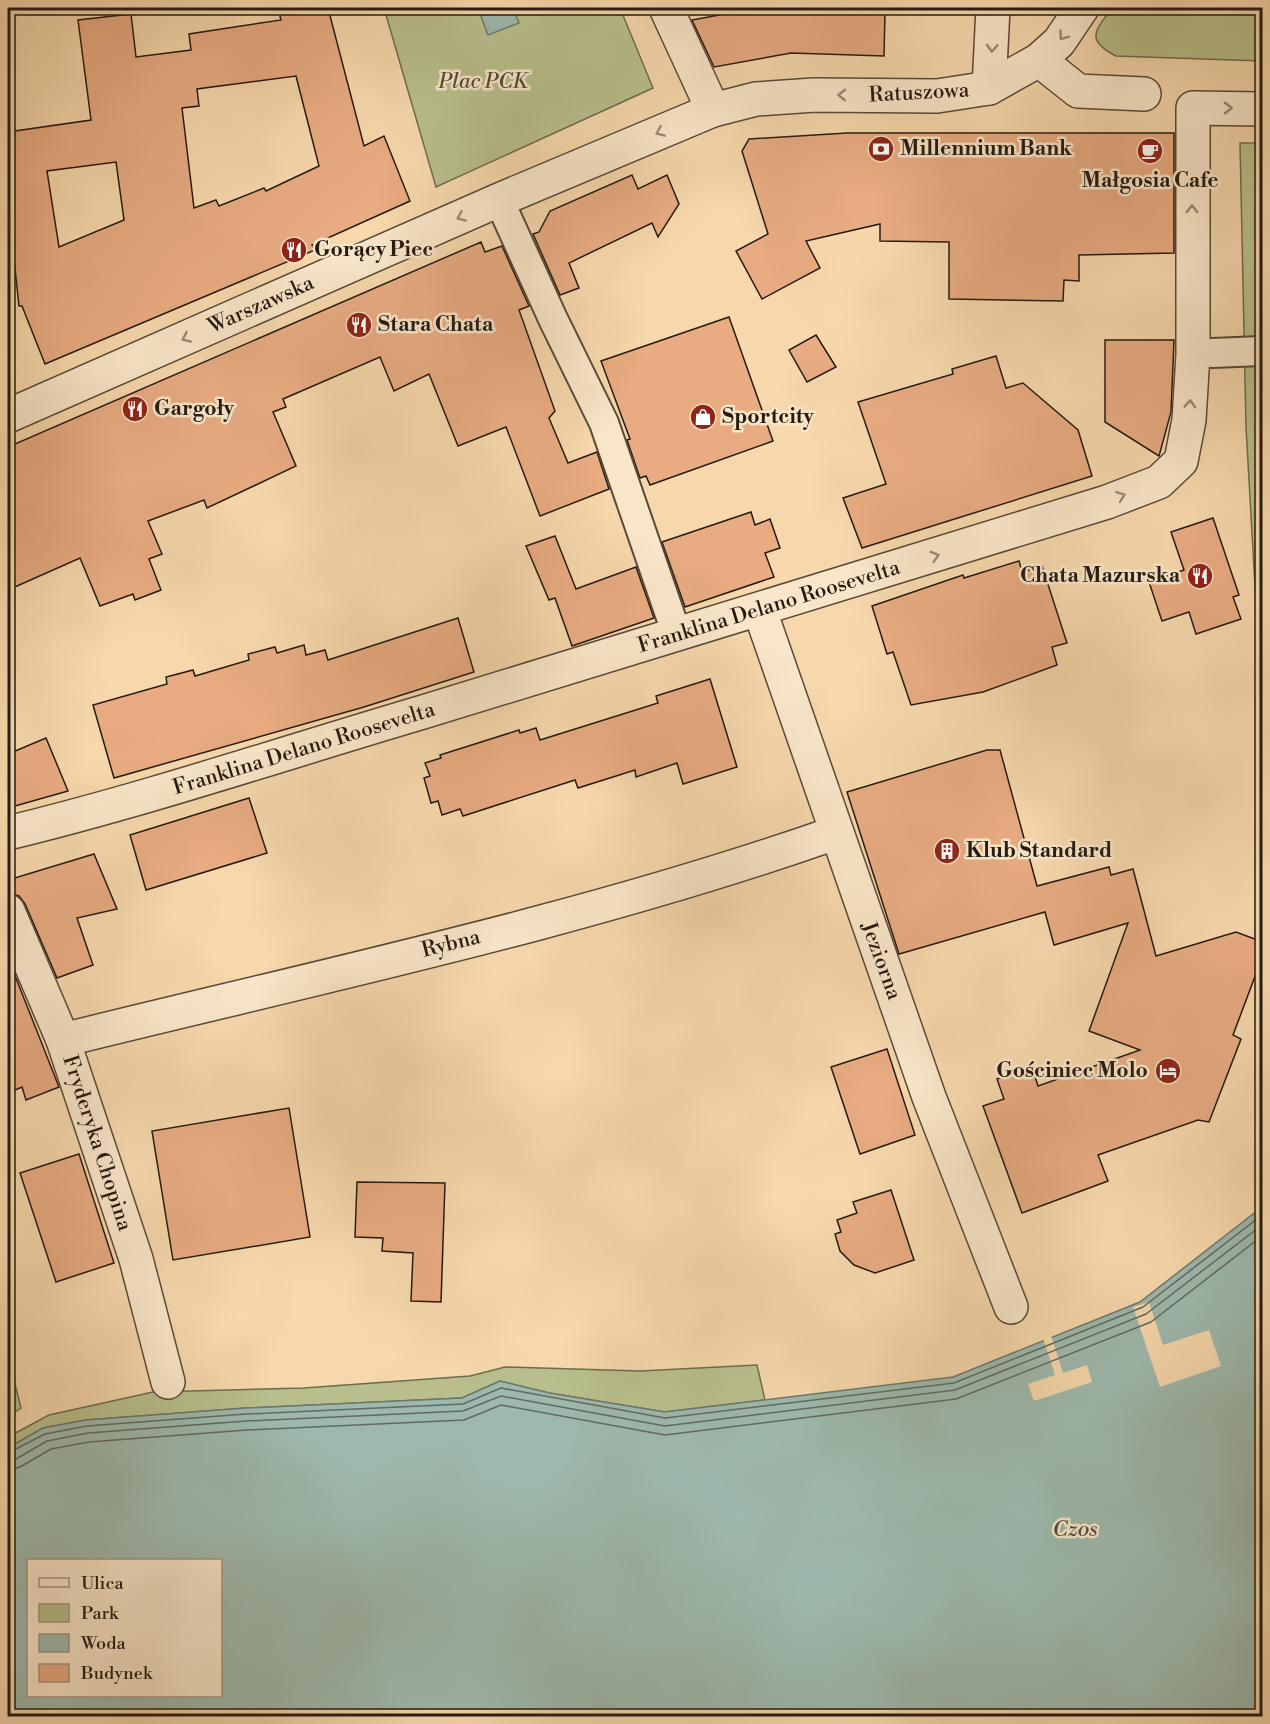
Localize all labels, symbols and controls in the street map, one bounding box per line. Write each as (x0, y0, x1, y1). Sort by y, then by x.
one-way arrow (1059, 29, 1070, 40)
one-way arrow (985, 43, 998, 52)
park label: Plac PCK (438, 69, 530, 95)
street label: Ratuszowa (868, 77, 970, 109)
one-way arrow (837, 89, 846, 101)
one-way arrow (1223, 102, 1232, 114)
one-way arrow (655, 125, 666, 137)
bank icon: Millennium Bank (866, 134, 896, 164)
place label: Millennium Bank (900, 136, 1073, 162)
cafe icon: Małgosia Cafe (1135, 136, 1165, 166)
place label: Małgosia Cafe (1082, 168, 1218, 194)
one-way arrow (1186, 204, 1198, 213)
one-way arrow (456, 210, 467, 222)
restaurant icon: Gorący Piec (279, 235, 309, 265)
place label: Gorący Piec (314, 237, 433, 263)
street label: Warszawska (203, 270, 318, 340)
restaurant icon: Stara Chata (344, 310, 374, 340)
place label: Stara Chata (378, 312, 494, 338)
one-way arrow (182, 330, 193, 342)
restaurant icon: Gargoły (120, 394, 150, 424)
place label: Gargoły (154, 396, 235, 422)
one-way arrow (1184, 399, 1197, 408)
shop icon: Sportcity (688, 402, 718, 432)
place label: Sportcity (722, 404, 814, 430)
one-way arrow (1115, 491, 1126, 504)
one-way arrow (929, 551, 940, 563)
street label: Franklina Delano Roosevelta (635, 555, 904, 659)
restaurant icon: Chata Mazurska (1185, 561, 1215, 591)
place label: Chata Mazurska (1020, 563, 1181, 589)
street label: Franklina Delano Roosevelta (170, 697, 439, 801)
building icon: Klub Standard (932, 836, 962, 866)
place label: Klub Standard (966, 838, 1112, 864)
street label: Jeziorna (855, 918, 907, 1004)
street label: Rybna (419, 924, 483, 964)
street label: Fryderyka Chopina (56, 1052, 138, 1235)
hotel icon: Gościniec Molo (1153, 1056, 1183, 1086)
place label: Gościniec Molo (996, 1058, 1148, 1084)
water label: Czos (1052, 1516, 1098, 1543)
legend (27, 1559, 222, 1697)
text: Ulica (81, 1572, 125, 1595)
text: Park (81, 1602, 120, 1625)
text: Woda (80, 1632, 126, 1655)
text: Budynek (80, 1662, 154, 1685)

